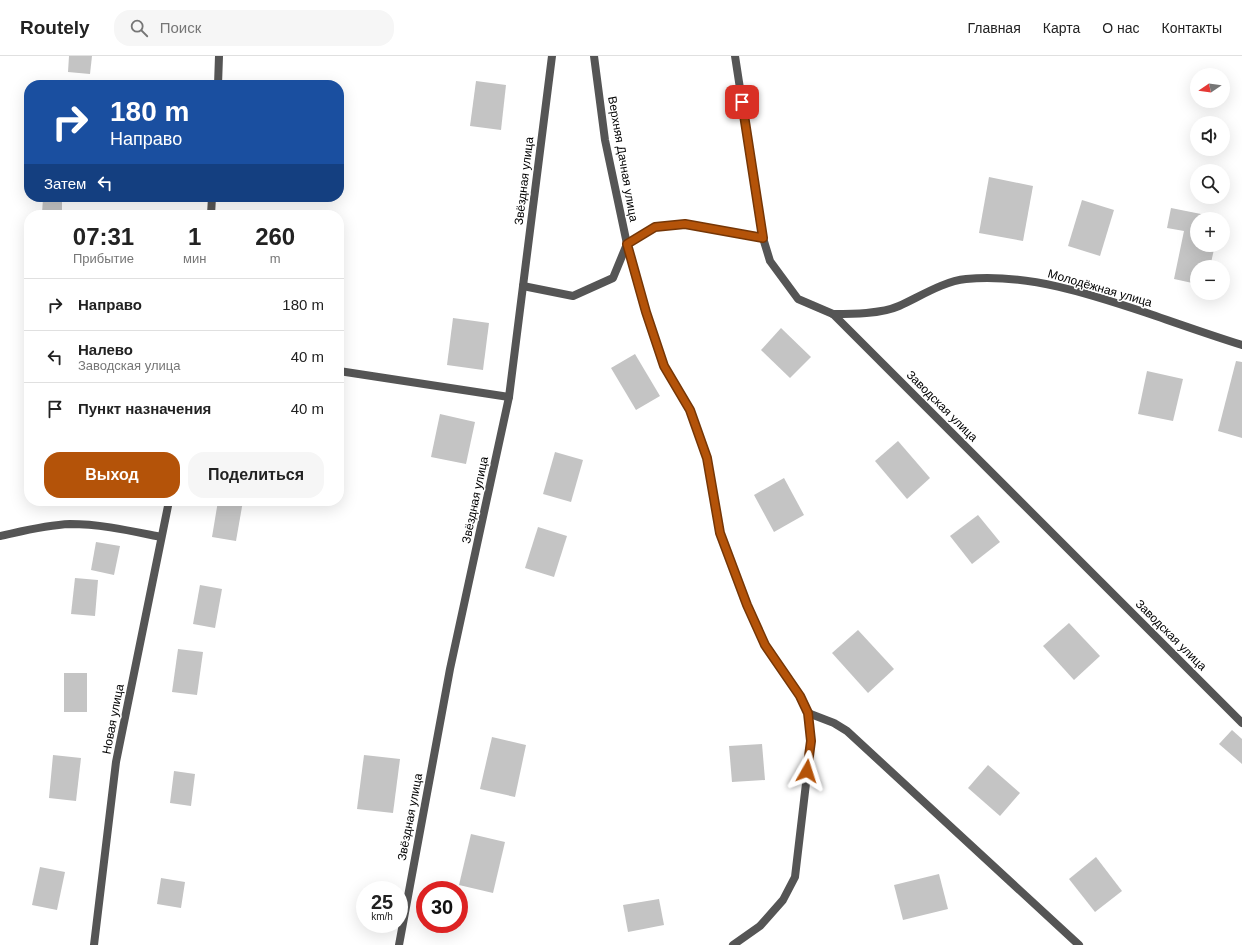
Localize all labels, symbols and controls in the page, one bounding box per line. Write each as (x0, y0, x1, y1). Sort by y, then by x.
search box (114, 10, 394, 46)
text: Routely (20, 17, 90, 38)
icon: search (128, 17, 150, 39)
text: Поиск (160, 19, 201, 36)
text: Главная (967, 20, 1021, 36)
text: Карта (1043, 20, 1080, 36)
text: О нас (1102, 20, 1140, 36)
text: Контакты (1162, 20, 1222, 36)
north arrow (1190, 68, 1230, 108)
map controls (1190, 68, 1230, 300)
pin (725, 85, 759, 119)
icon: arrive (731, 91, 753, 113)
street label: Верхняя Дачная улица (605, 95, 641, 223)
icon: right (44, 96, 96, 148)
text: 180 m (110, 96, 189, 127)
button: sound (1190, 116, 1230, 156)
text: Направо (110, 129, 182, 149)
street label: Звёздная улица (512, 136, 536, 226)
button: search (1190, 164, 1230, 204)
icon: left (94, 172, 116, 194)
text: Затем (44, 175, 86, 192)
button: + (1190, 212, 1230, 252)
text: 07:31 (73, 223, 134, 250)
text: 1 (188, 223, 201, 250)
text: 260 (255, 223, 295, 250)
text: Прибытие (73, 251, 134, 266)
text: мин (183, 251, 206, 266)
text: m (270, 251, 281, 266)
button: − (1190, 260, 1230, 300)
street label: Молодёжная улица (1046, 266, 1154, 310)
icon: right (44, 294, 66, 316)
text: Направо (78, 296, 142, 313)
text: 180 m (282, 296, 324, 313)
text: Налево (78, 341, 133, 358)
icon: left (44, 346, 66, 368)
text: 40 m (291, 348, 324, 365)
text: Заводская улица (78, 358, 180, 373)
street label: Заводская улица (904, 368, 981, 445)
icon: arrive (44, 398, 66, 420)
text: Пункт назначения (78, 400, 211, 417)
text: 40 m (291, 400, 324, 417)
button: Выход (44, 452, 180, 498)
button: Поделиться (188, 452, 324, 498)
street label: Звёздная улица (459, 455, 491, 545)
street label: Заводская улица (1133, 597, 1210, 674)
street label: Новая улица (99, 682, 127, 755)
position arrow (786, 750, 828, 792)
street label: Звёздная улица (395, 772, 425, 862)
speed limit sign: 30 (416, 881, 468, 933)
text: 25 (371, 891, 393, 913)
text: km/h (371, 911, 393, 922)

